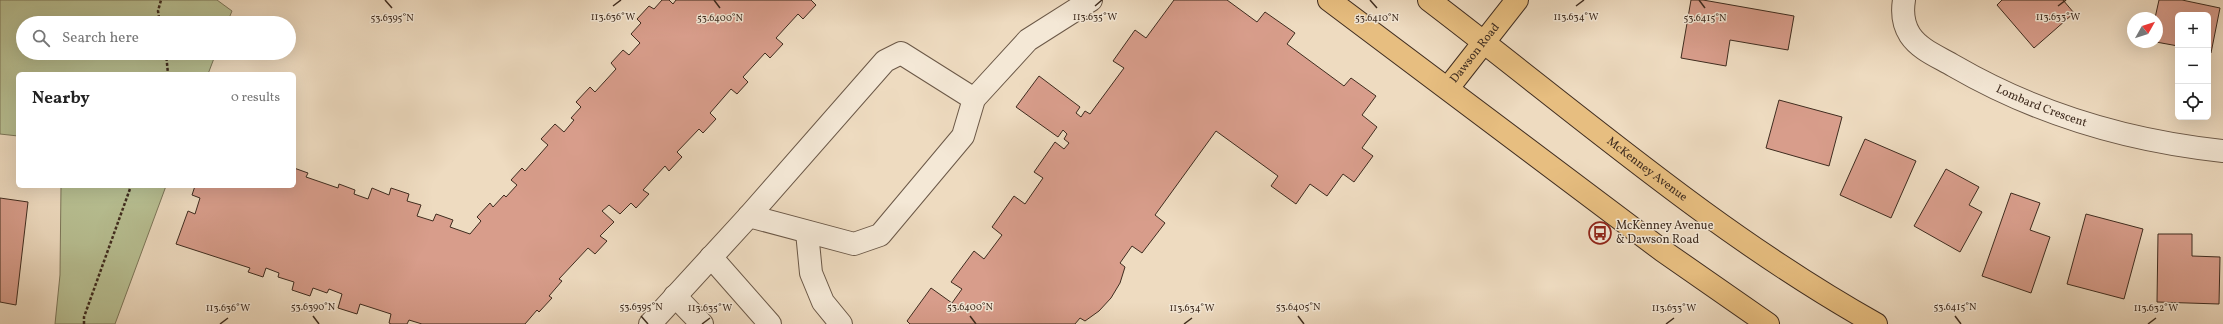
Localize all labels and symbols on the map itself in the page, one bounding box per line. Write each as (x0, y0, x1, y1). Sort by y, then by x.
text: 113.636°W (591, 10, 635, 24)
text: 113.635°W (1073, 10, 1117, 24)
text: 113.634°W (1553, 10, 1599, 24)
text: 113.633°W (2036, 10, 2080, 24)
text: 53.6395°N (370, 11, 414, 25)
text: 53.6400°N (697, 11, 744, 25)
text: 53.6410°N (1355, 11, 1400, 25)
text: 53.6415°N (1684, 11, 1727, 25)
north arrow (2127, 12, 2163, 48)
street label: Dawson Road (1447, 20, 1504, 87)
street label: Lombard Crescent (1993, 81, 2089, 131)
street label: McKenney Avenue (1603, 134, 1691, 206)
place label: McKenney Avenue & Dawson Road (1616, 218, 1714, 248)
bus stop icon: McKenney Avenue & Dawson Road (1587, 220, 1613, 246)
text: 53.6390°N (291, 300, 336, 314)
text: 53.6395°N (619, 300, 663, 314)
text: 53.6400°N (947, 300, 994, 314)
text: 53.6405°N (1276, 300, 1321, 314)
text: 53.6415°N (1934, 300, 1977, 314)
text: 113.636°W (206, 301, 250, 315)
text: 113.635°W (688, 301, 732, 315)
text: 113.634°W (1169, 301, 1215, 315)
text: 113.633°W (1652, 301, 1696, 315)
text: 113.632°W (2134, 301, 2178, 315)

